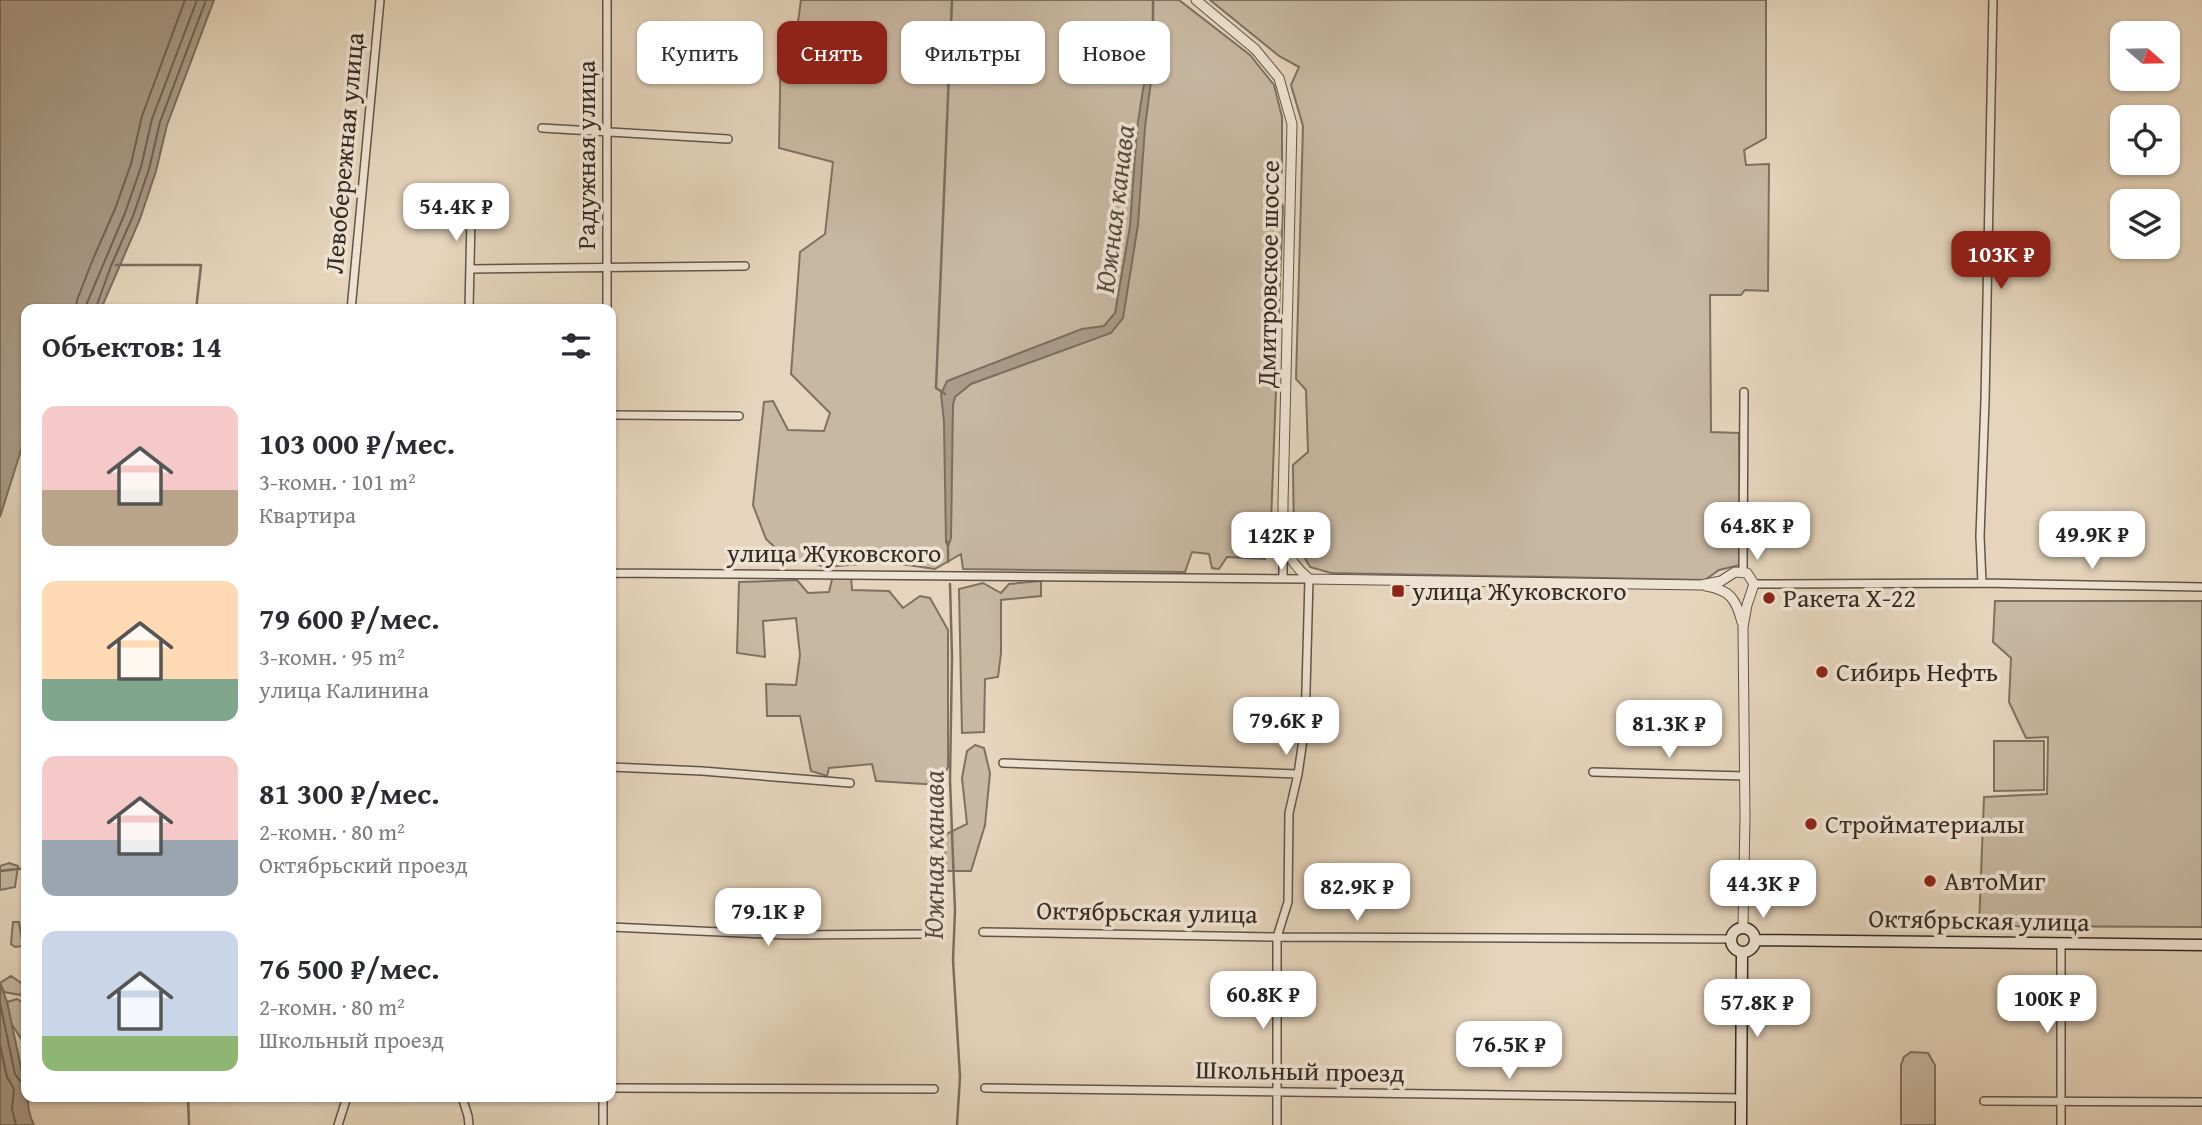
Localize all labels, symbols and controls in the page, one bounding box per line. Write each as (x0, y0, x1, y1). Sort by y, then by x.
chip: Купить (637, 21, 763, 84)
chip: Снять (777, 21, 887, 84)
chip: Фильтры (901, 21, 1045, 84)
chip: Новое (1059, 21, 1170, 84)
north arrow (2110, 21, 2180, 91)
map controls (2110, 21, 2180, 259)
street label: Левобережная улица (314, 30, 374, 275)
street label: Радужная улица (566, 60, 605, 250)
button: locate (2110, 105, 2180, 175)
water label: Южная канава (1083, 122, 1144, 295)
street label: Дмитровское шоссе (1246, 160, 1289, 389)
pin: 54.4K ₽ (391, 184, 521, 243)
text: 54.4K ₽ (419, 189, 493, 222)
button: layers (2110, 189, 2180, 259)
pin: 103K ₽ (1944, 232, 2058, 291)
text: 103K ₽ (1967, 237, 2035, 270)
text: Объектов: 14 (42, 324, 222, 368)
icon: filters (557, 327, 595, 365)
text: 103 000 ₽/мес. (259, 421, 455, 465)
icon: home (98, 434, 182, 518)
text: 3-комн. · 101 m² (259, 465, 416, 498)
text: Квартира (259, 498, 356, 531)
pin: 64.8K ₽ (1692, 503, 1822, 562)
text: 64.8K ₽ (1720, 508, 1794, 541)
pin: 142K ₽ (1224, 512, 1338, 572)
pin: 49.9K ₽ (2027, 512, 2157, 571)
text: 49.9K ₽ (2055, 517, 2129, 550)
text: 142K ₽ (1247, 518, 1315, 551)
street label: улица Жуковского (726, 533, 941, 572)
place label: улица Жуковского (1411, 571, 1626, 610)
place label: Ракета Х-22 (1783, 578, 1916, 617)
marker: улица Жуковского (1390, 583, 1406, 599)
marker: Ракета Х-22 (1761, 590, 1777, 606)
text: 79 600 ₽/мес. (259, 596, 440, 640)
icon: home (98, 609, 182, 693)
text: 3-комн. · 95 m² (259, 640, 405, 673)
place label: Сибирь Нефть (1836, 652, 1998, 691)
marker: Сибирь Нефть (1814, 664, 1830, 680)
text: улица Калинина (259, 673, 429, 706)
pin: 79.6K ₽ (1221, 698, 1351, 757)
pin: 81.3K ₽ (1604, 700, 1734, 760)
text: 79.6K ₽ (1249, 703, 1323, 736)
text: 81.3K ₽ (1632, 706, 1706, 739)
water label: Южная канава (912, 770, 953, 940)
text: 81 300 ₽/мес. (259, 771, 440, 815)
icon: home (98, 784, 182, 868)
place label: Стройматериалы (1825, 804, 2025, 843)
text: 2-комн. · 80 m² (259, 815, 405, 848)
marker: Стройматериалы (1803, 816, 1819, 832)
text: Октябрьский проезд (259, 848, 468, 881)
pin: 44.3K ₽ (1698, 860, 1828, 920)
place label: АвтоМиг (1944, 861, 2045, 900)
pin: 82.9K ₽ (1292, 864, 1422, 923)
text: 44.3K ₽ (1726, 866, 1800, 899)
text: 82.9K ₽ (1320, 869, 1394, 902)
marker: АвтоМиг (1922, 873, 1938, 889)
pin: 79.1K ₽ (703, 888, 833, 948)
street label: Октябрьская улица (1036, 890, 1259, 933)
text: 79.1K ₽ (731, 894, 805, 927)
street label: Октябрьская улица (1868, 898, 2091, 941)
text: 76 500 ₽/мес. (259, 946, 440, 990)
icon: home (98, 959, 182, 1043)
pin: 60.8K ₽ (1198, 972, 1328, 1031)
pin: 100K ₽ (1990, 976, 2104, 1035)
text: 60.8K ₽ (1226, 977, 1300, 1010)
pin: 57.8K ₽ (1692, 979, 1822, 1039)
text: 100K ₽ (2013, 981, 2081, 1014)
text: 57.8K ₽ (1720, 985, 1794, 1018)
text: 2-комн. · 80 m² (259, 990, 405, 1023)
pin: 76.5K ₽ (1444, 1021, 1574, 1081)
text: Школьный проезд (259, 1023, 444, 1056)
text: 76.5K ₽ (1472, 1027, 1546, 1060)
street label: Школьный проезд (1195, 1049, 1405, 1092)

